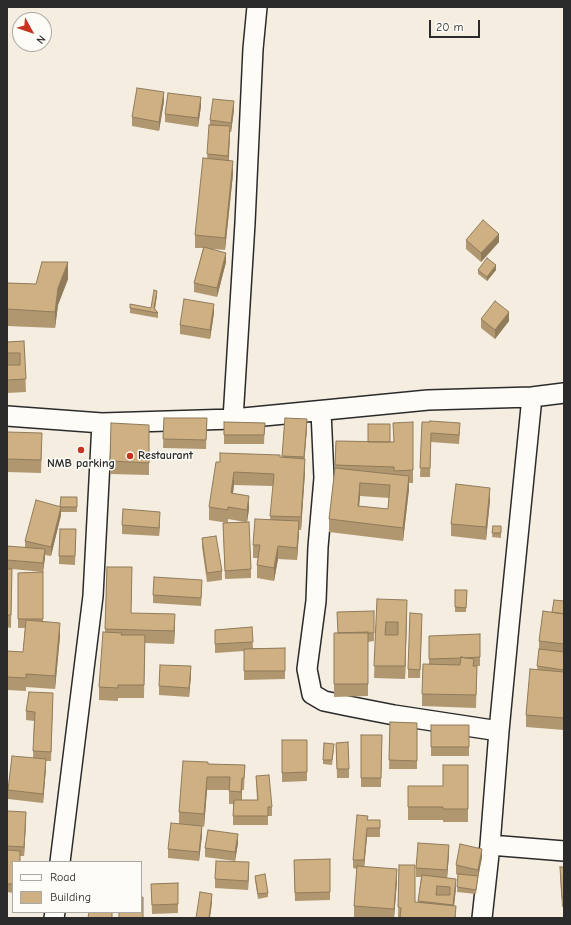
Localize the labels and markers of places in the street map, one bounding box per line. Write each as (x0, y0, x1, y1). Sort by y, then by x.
marker: NMB parking (76, 445, 86, 455)
place label: Restaurant (138, 449, 193, 463)
marker: Restaurant (125, 451, 135, 461)
place label: NMB parking (47, 457, 115, 471)

